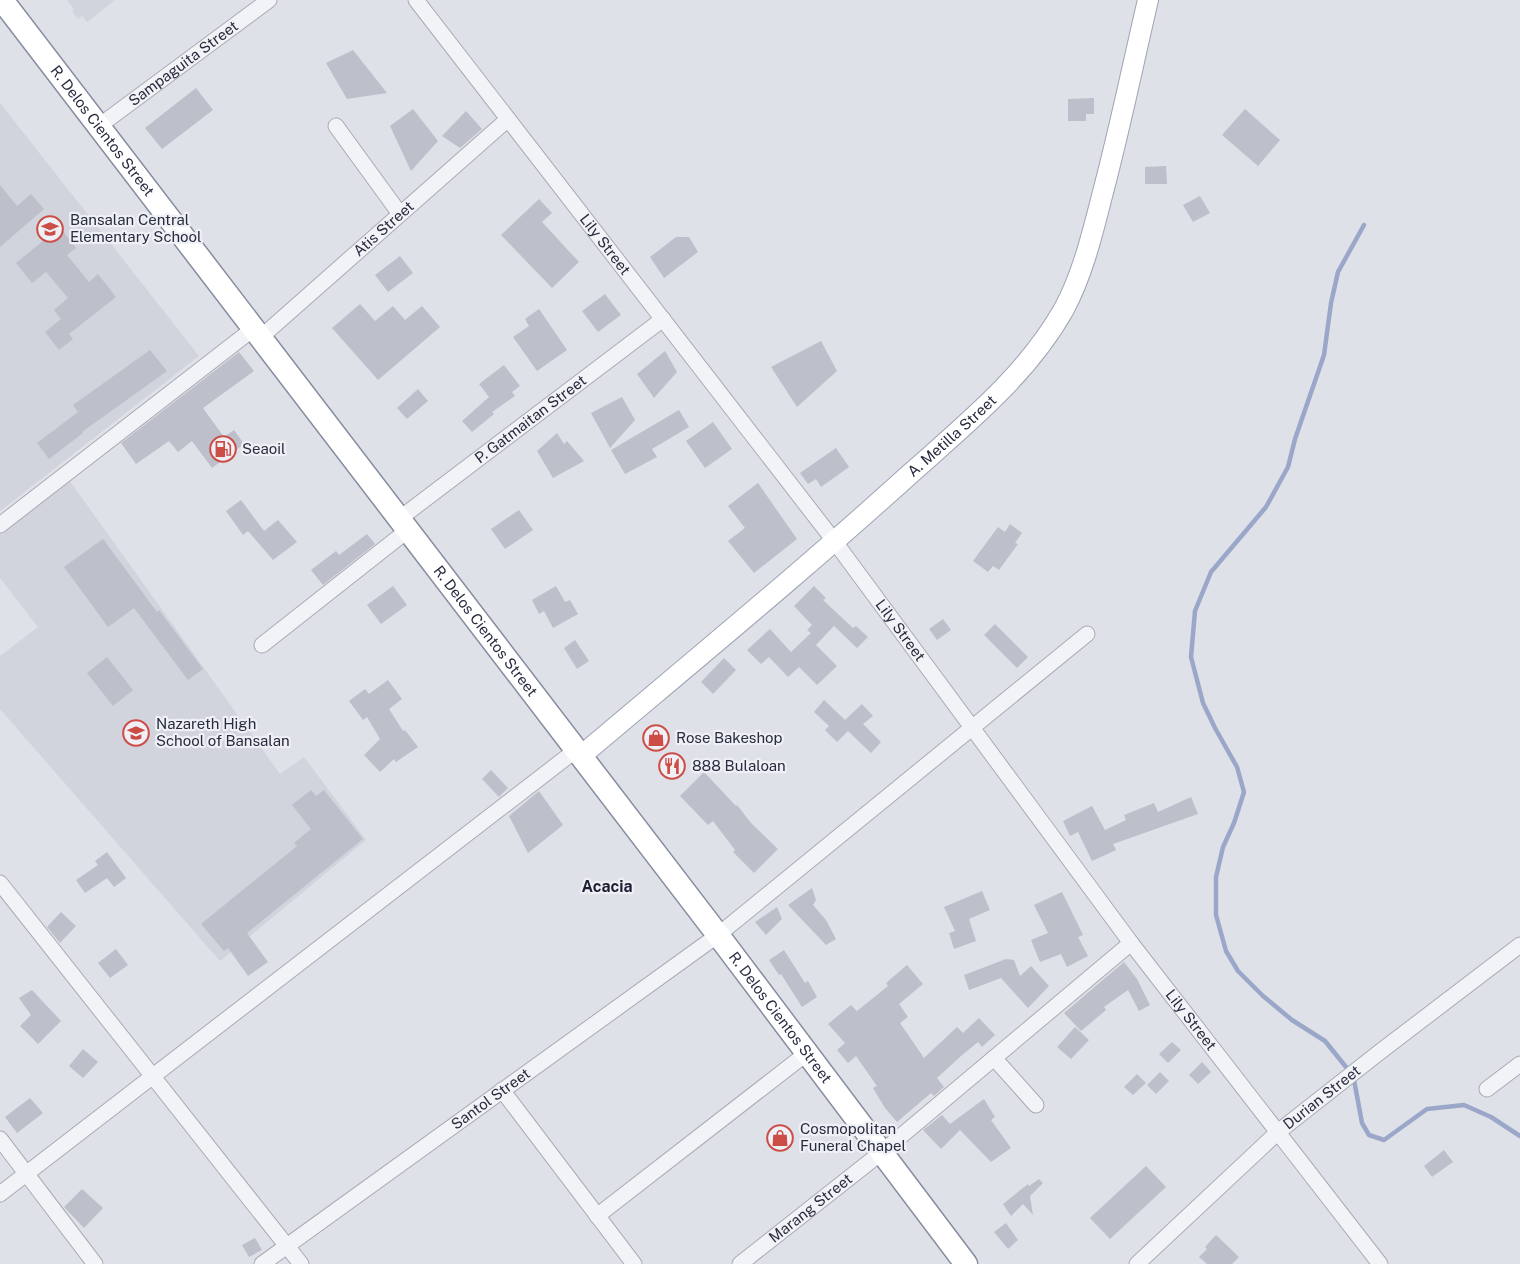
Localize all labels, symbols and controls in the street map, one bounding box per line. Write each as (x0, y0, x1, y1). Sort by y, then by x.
street label: Sampaguita Street (125, 17, 241, 109)
street label: R. Delos Cientos Street (47, 62, 158, 199)
street label: Atis Street (350, 197, 417, 259)
street label: Lily Street (577, 210, 634, 278)
place label: Bansalan Central Elementary School (70, 211, 202, 245)
school or university icon: Bansalan Central Elementary School (35, 214, 65, 244)
street label: P. Gatmaitan Street (471, 371, 589, 466)
street label: A. Metilla Street (904, 391, 1000, 480)
fuel station icon: Seaoil (208, 434, 238, 464)
place label: Seaoil (242, 440, 286, 457)
street label: R. Delos Cientos Street (430, 562, 541, 700)
street label: Lily Street (872, 596, 929, 664)
place label: Nazareth High School of Bansalan (156, 715, 290, 749)
school or university icon: Nazareth High School of Bansalan (121, 718, 151, 748)
shop icon: Rose Bakeshop (641, 723, 671, 753)
place label: Rose Bakeshop (676, 729, 783, 746)
restaurant icon: 888 Bulaloan (657, 751, 687, 781)
place label: 888 Bulaloan (692, 757, 786, 774)
district label: Acacia (581, 877, 633, 896)
street label: R. Delos Cientos Street (726, 948, 836, 1086)
street label: Lily Street (1162, 986, 1220, 1054)
street label: Durian Street (1280, 1061, 1364, 1133)
street label: Santol Street (448, 1064, 533, 1133)
place label: Cosmopolitan Funeral Chapel (800, 1120, 906, 1154)
shop icon: Cosmopolitan Funeral Chapel (765, 1123, 795, 1153)
street label: Marang Street (765, 1170, 855, 1246)

